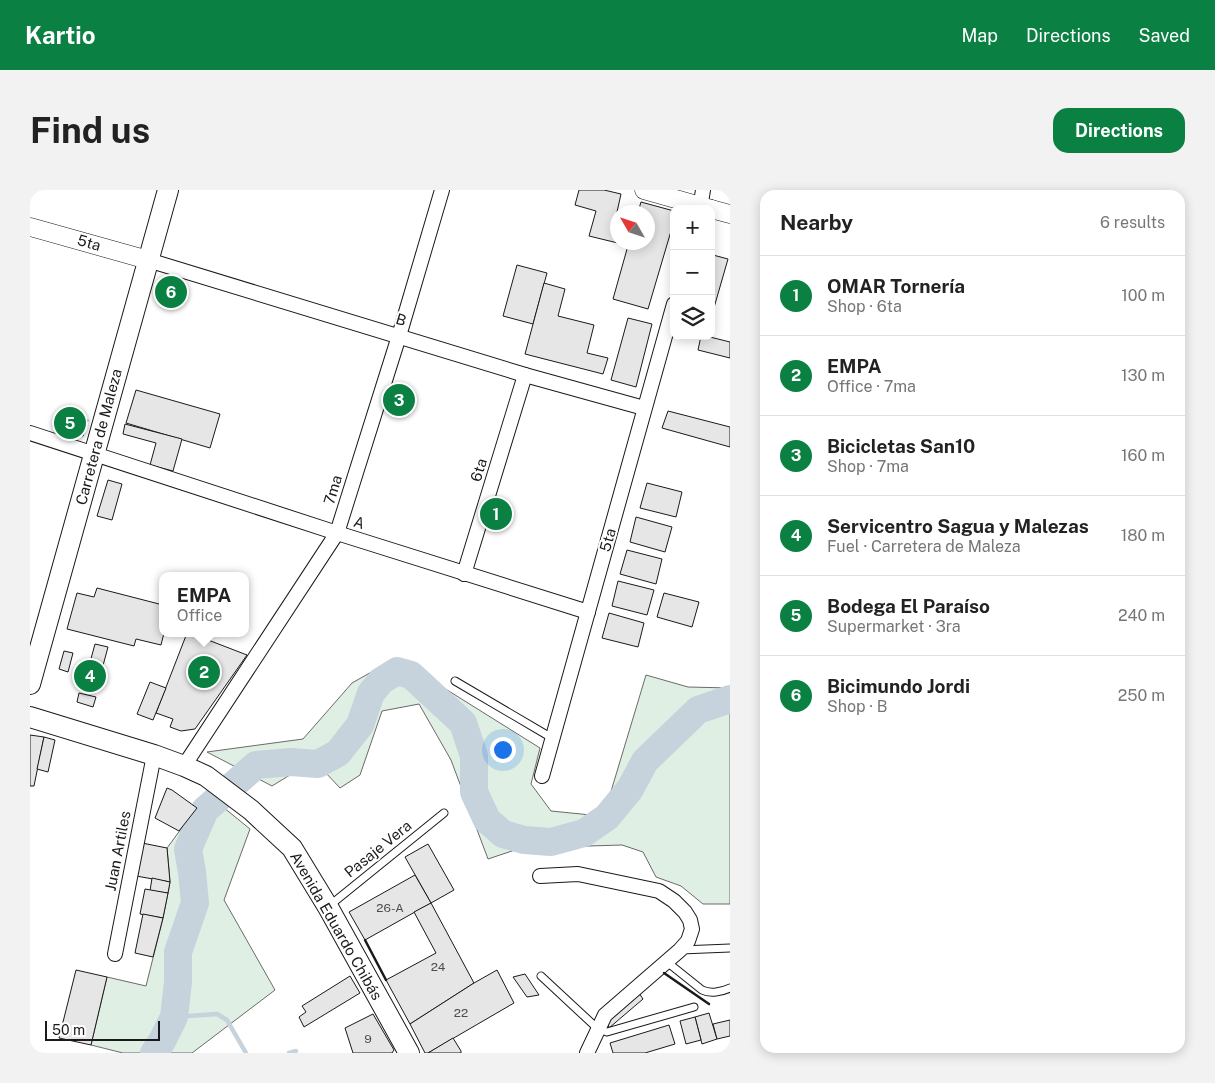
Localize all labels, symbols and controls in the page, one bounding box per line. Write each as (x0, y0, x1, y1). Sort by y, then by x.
text: Kartio (25, 21, 96, 49)
text: Map (961, 25, 998, 46)
text: Directions (1026, 25, 1111, 46)
text: Saved (1139, 25, 1190, 46)
button: Directions (1053, 108, 1185, 153)
text: Find us (30, 110, 150, 151)
north arrow (610, 205, 655, 250)
map controls (670, 205, 715, 340)
button: + (670, 205, 715, 250)
text: Nearby (780, 210, 853, 235)
text: 6 results (1100, 213, 1165, 232)
street label: 5ta (75, 231, 103, 254)
button: − (670, 250, 715, 295)
pin: 6 (155, 273, 187, 311)
text: OMAR Tornería (827, 275, 965, 297)
text: 1 (793, 286, 799, 305)
text: 100 m (1121, 286, 1165, 305)
button: layers (670, 295, 715, 340)
text: Shop · 6ta (827, 297, 902, 316)
street label: B (394, 310, 408, 329)
text: EMPA (827, 355, 881, 377)
text: 2 (791, 366, 801, 385)
text: 130 m (1121, 366, 1165, 385)
street label: Carretera de Maleza (72, 367, 125, 507)
text: Office · 7ma (827, 377, 916, 396)
pin: 3 (383, 381, 415, 419)
pin: 5 (54, 404, 86, 442)
text: Bicicletas San10 (827, 435, 975, 457)
text: 3 (791, 446, 801, 465)
text: 160 m (1121, 446, 1165, 465)
street label: 6ta (467, 456, 490, 484)
text: Shop · 7ma (827, 457, 909, 476)
street label: 7ma (320, 473, 345, 507)
pin: 1 (480, 495, 512, 533)
street label: A (351, 513, 367, 532)
text: Servicentro Sagua y Malezas (827, 515, 1089, 537)
street label: 5ta (596, 526, 619, 554)
text: 4 (791, 526, 801, 545)
text: 180 m (1121, 526, 1165, 545)
text: Fuel · Carretera de Maleza (827, 537, 1021, 556)
popup (159, 572, 249, 637)
text: EMPA (177, 584, 231, 606)
text: Bodega El Paraíso (827, 595, 990, 617)
text: Office (177, 606, 222, 625)
text: 5 (791, 606, 801, 625)
text: 240 m (1118, 606, 1165, 625)
text: Supermarket · 3ra (827, 617, 961, 636)
pin: 2 (188, 653, 220, 691)
pin: 4 (74, 657, 106, 695)
text: Bicimundo Jordi (827, 675, 970, 697)
text: 6 (791, 686, 801, 705)
text: 250 m (1118, 686, 1165, 705)
text: Shop · B (827, 697, 888, 716)
your location (490, 737, 516, 763)
street label: Juan Artiles (101, 809, 134, 892)
street label: Pasaje Vera (341, 817, 414, 881)
street label: Avenida Eduardo Chibás (287, 849, 386, 1003)
house number: 26-A (376, 901, 404, 915)
house number: 24 (431, 960, 446, 974)
house number: 22 (454, 1006, 468, 1020)
scale bar (45, 1018, 160, 1041)
text: 50 m (52, 1022, 85, 1038)
house number: 9 (364, 1032, 372, 1046)

